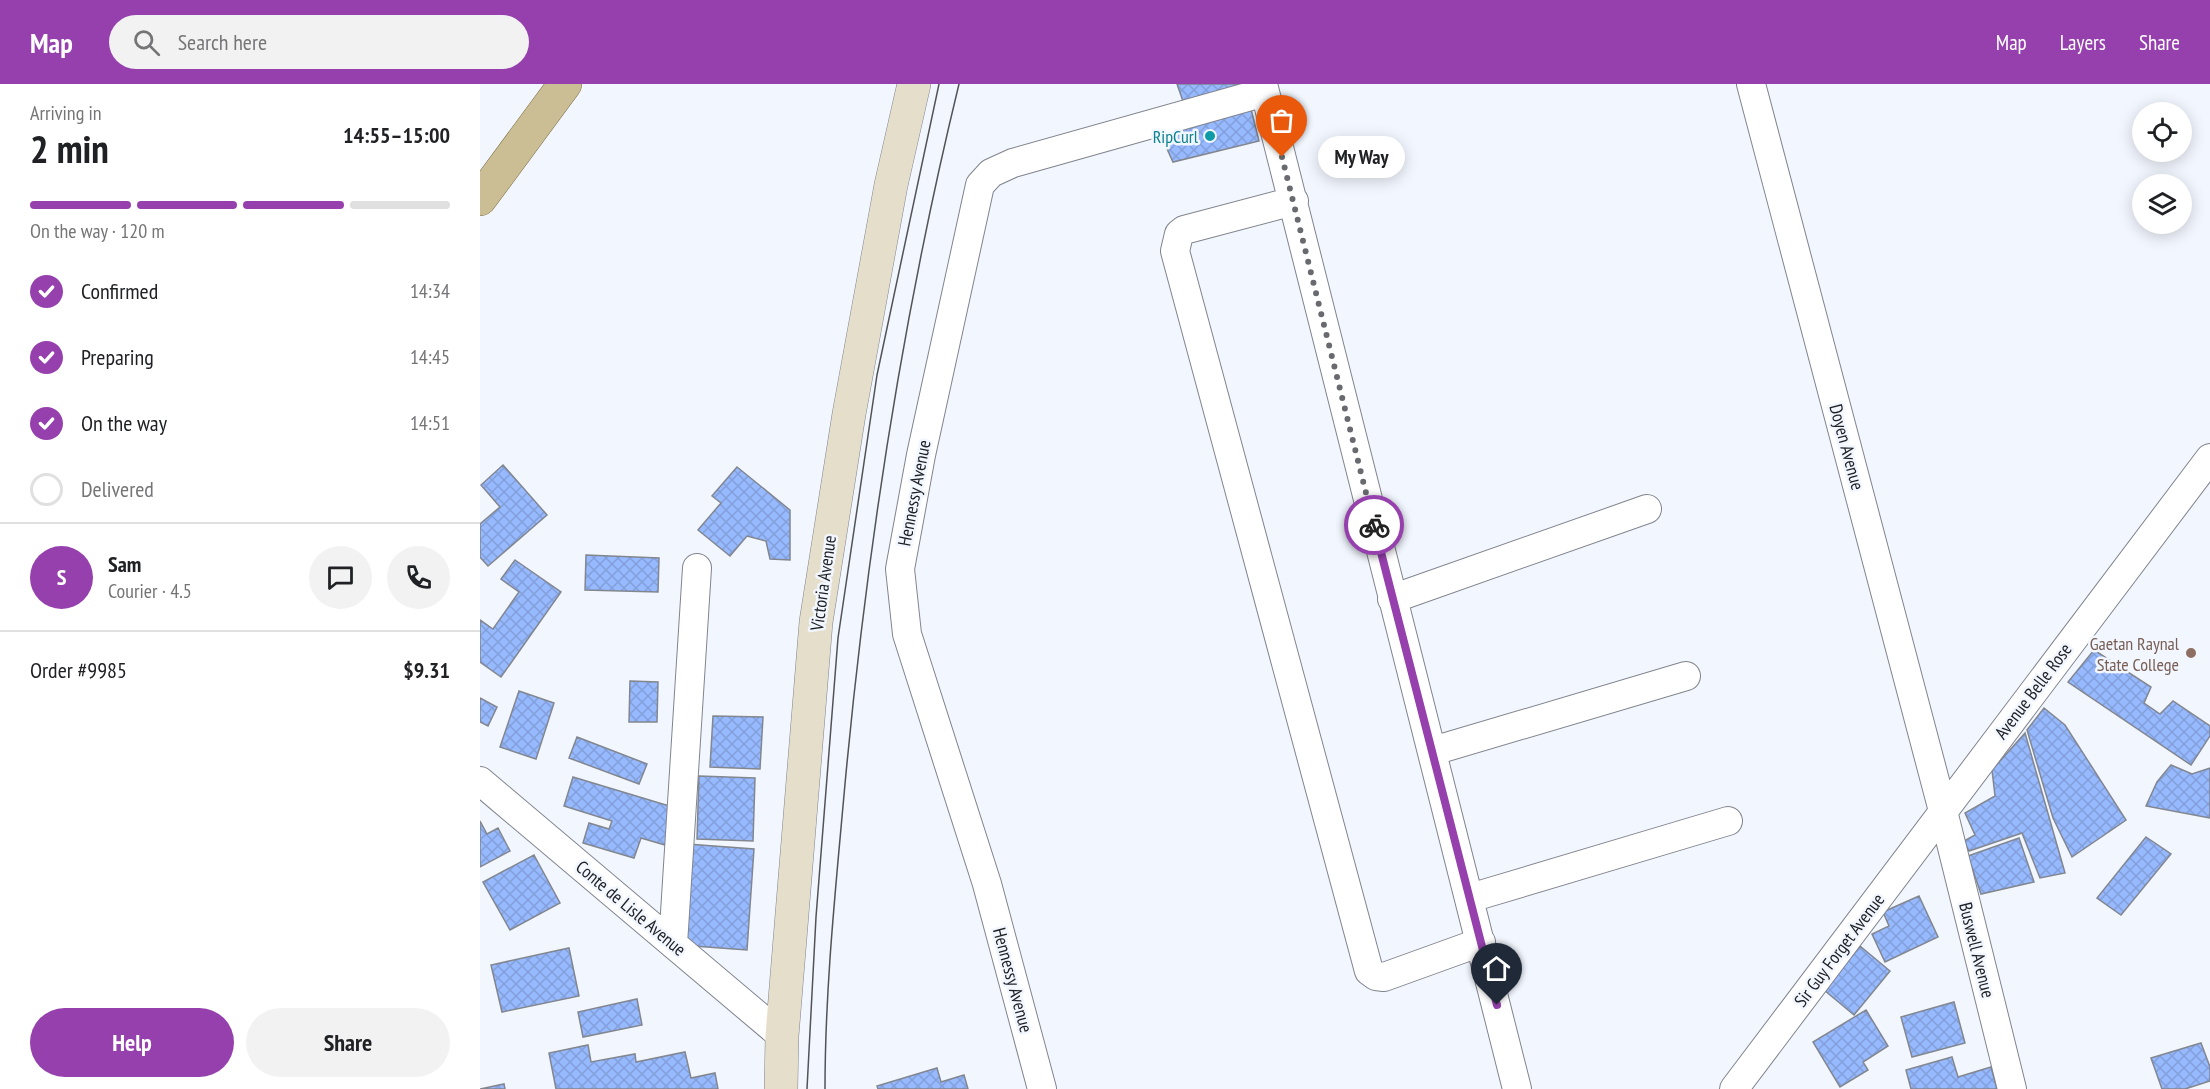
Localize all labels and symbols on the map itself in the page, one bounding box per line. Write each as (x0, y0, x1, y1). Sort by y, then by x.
pin (1256, 95, 1307, 157)
place label: RipCurl (1153, 125, 1199, 148)
marker: RipCurl (1203, 129, 1217, 143)
callout: My Way (1318, 136, 1405, 178)
street label: Doyen Avenue (1825, 402, 1869, 492)
street label: Hennessy Avenue (892, 438, 936, 548)
courier (1344, 495, 1404, 555)
street label: Victoria Avenue (805, 534, 841, 633)
place label: Gaetan Raynal State College (2090, 632, 2180, 676)
street label: Avenue Belle Rose (1989, 639, 2077, 743)
marker: Gaetan Raynal State College (2184, 646, 2198, 660)
street label: Conte de Lisle Avenue (571, 855, 691, 961)
street label: Sir Guy Forget Avenue (1789, 889, 1889, 1011)
street label: Buswell Avenue (1954, 900, 2000, 1000)
street label: Hennessy Avenue (988, 925, 1038, 1035)
pin (1471, 943, 1522, 1005)

